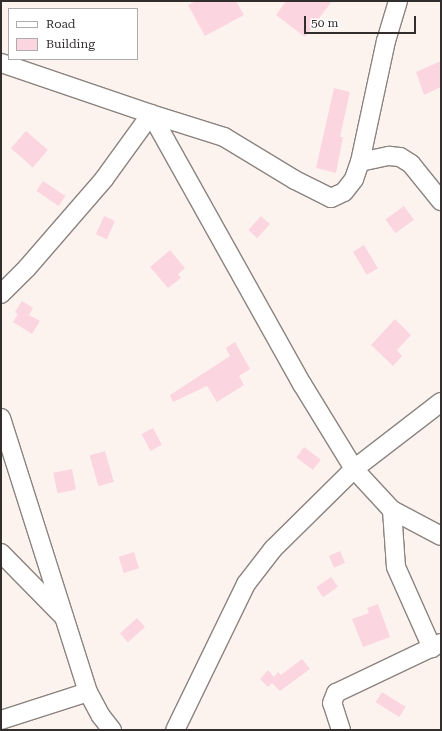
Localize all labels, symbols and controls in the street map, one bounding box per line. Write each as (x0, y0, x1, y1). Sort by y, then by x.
legend (8, 8, 138, 60)
scale bar (306, 8, 418, 34)
text: 50 m (311, 16, 338, 30)
text: Road (46, 17, 75, 31)
text: Building (46, 37, 95, 51)

